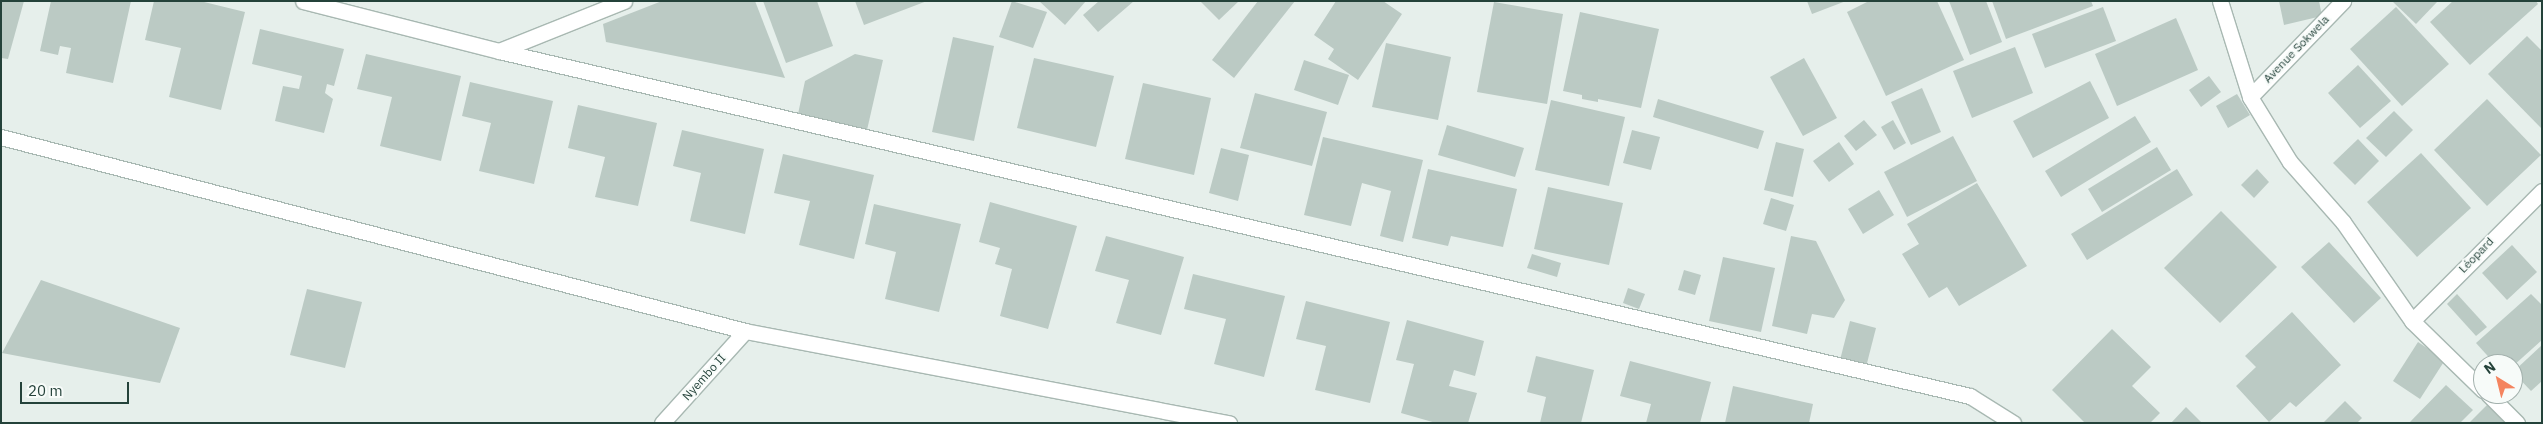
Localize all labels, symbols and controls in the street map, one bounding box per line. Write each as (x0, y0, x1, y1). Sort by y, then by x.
street label: Avenue Sokwela (2260, 12, 2332, 86)
street label: Léopard (2456, 234, 2496, 276)
street label: Nyembo II (679, 351, 729, 403)
north arrow (2473, 354, 2523, 404)
text: N (2480, 357, 2499, 378)
scale bar (22, 372, 131, 404)
text: 20 m (28, 381, 63, 400)

